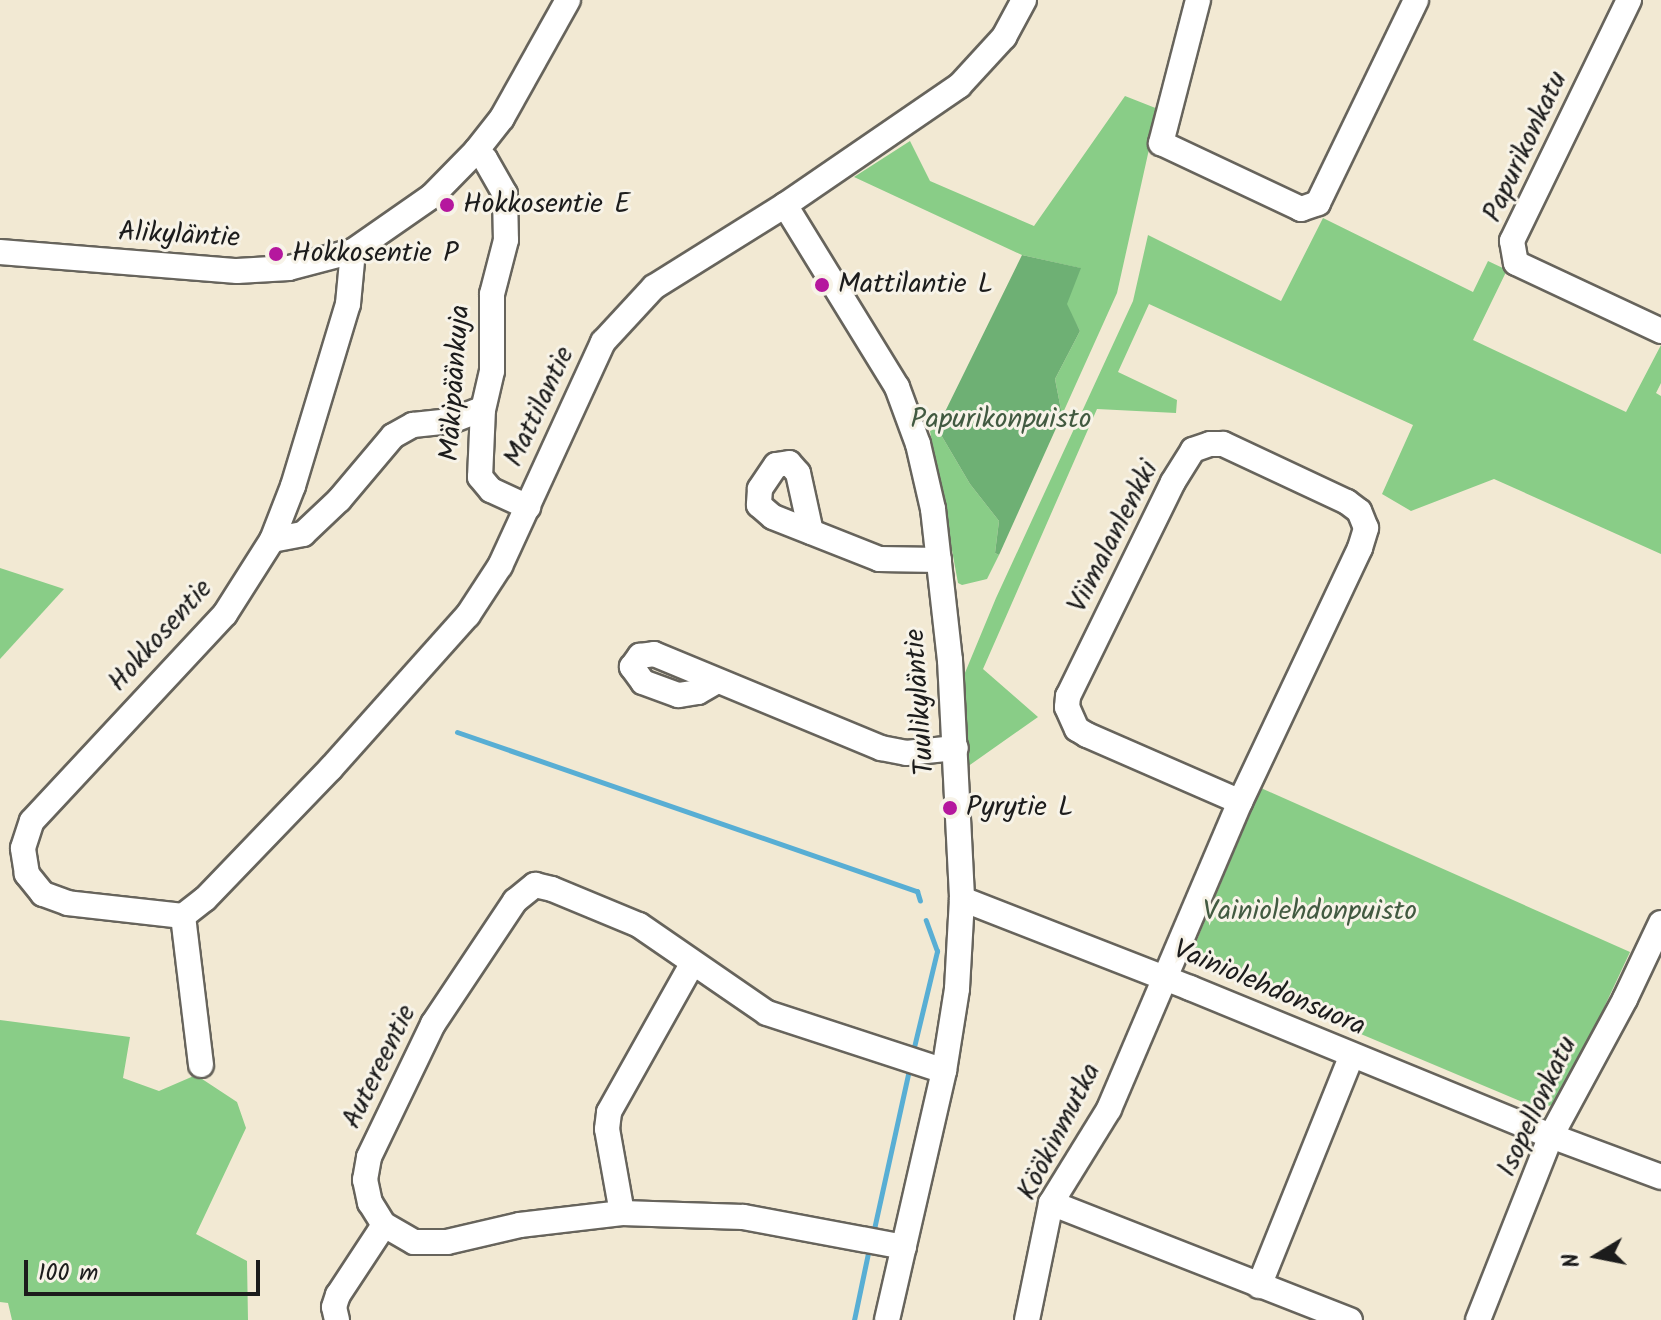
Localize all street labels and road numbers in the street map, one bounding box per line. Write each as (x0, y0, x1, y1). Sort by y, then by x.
street label: Papurikonkatu (1476, 66, 1576, 228)
street label: Alikyläntie (117, 216, 241, 256)
street label: Mäkipäänkuja (434, 304, 478, 462)
street label: Mattilantie (498, 342, 582, 472)
street label: Viimalanlenkki (1061, 455, 1167, 619)
street label: Hokkosentie (102, 573, 220, 699)
street label: Tuulikyläntie (899, 628, 943, 776)
street label: Vainiolehdonsuora (1168, 933, 1370, 1045)
street label: Autereentie (336, 1000, 424, 1134)
street label: Isopellonkatu (1491, 1031, 1585, 1183)
street label: Köökinmutka (1011, 1058, 1109, 1206)

